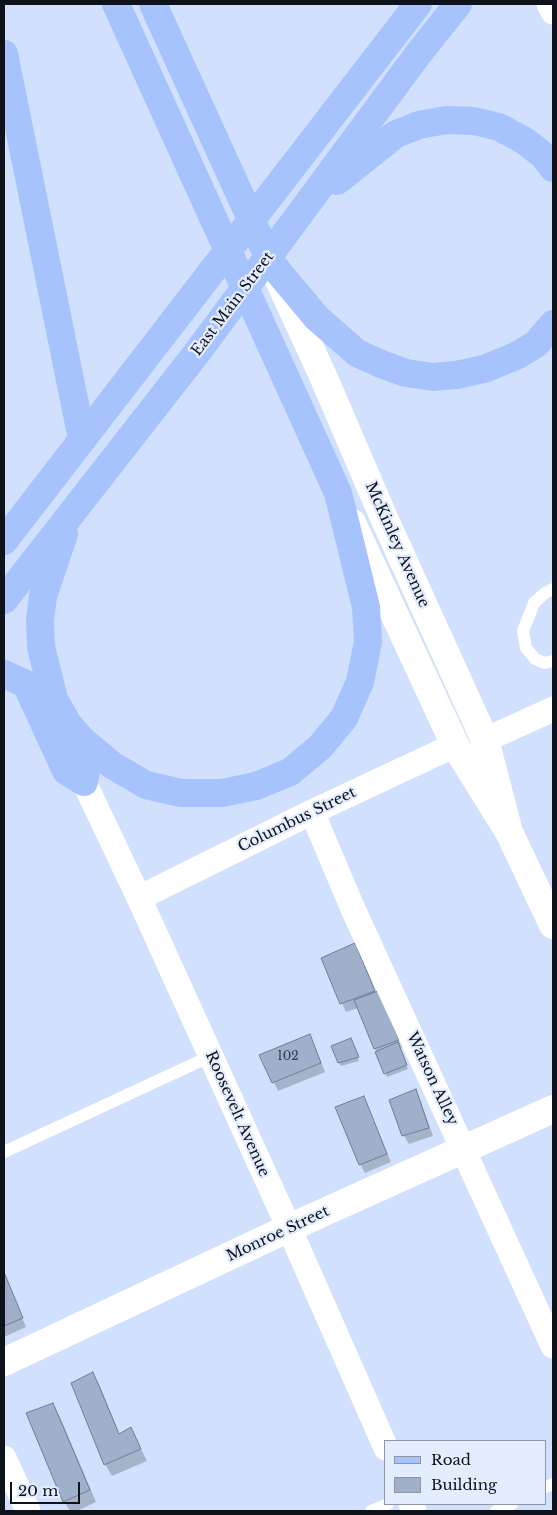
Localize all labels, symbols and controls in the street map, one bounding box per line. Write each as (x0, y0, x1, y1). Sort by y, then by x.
street label: East Main Street (188, 248, 278, 360)
street label: McKinley Avenue (361, 479, 433, 611)
street label: Columbus Street (235, 784, 359, 856)
street label: Watson Alley (403, 1029, 461, 1129)
street label: Roosevelt Avenue (201, 1048, 273, 1180)
house number: 102 (277, 1050, 299, 1064)
street label: Monroe Street (224, 1202, 332, 1266)
legend (384, 1440, 547, 1505)
text: Road (431, 1450, 471, 1469)
scale bar (12, 1472, 82, 1504)
text: Building (431, 1475, 497, 1494)
text: 20 m (18, 1481, 58, 1500)

